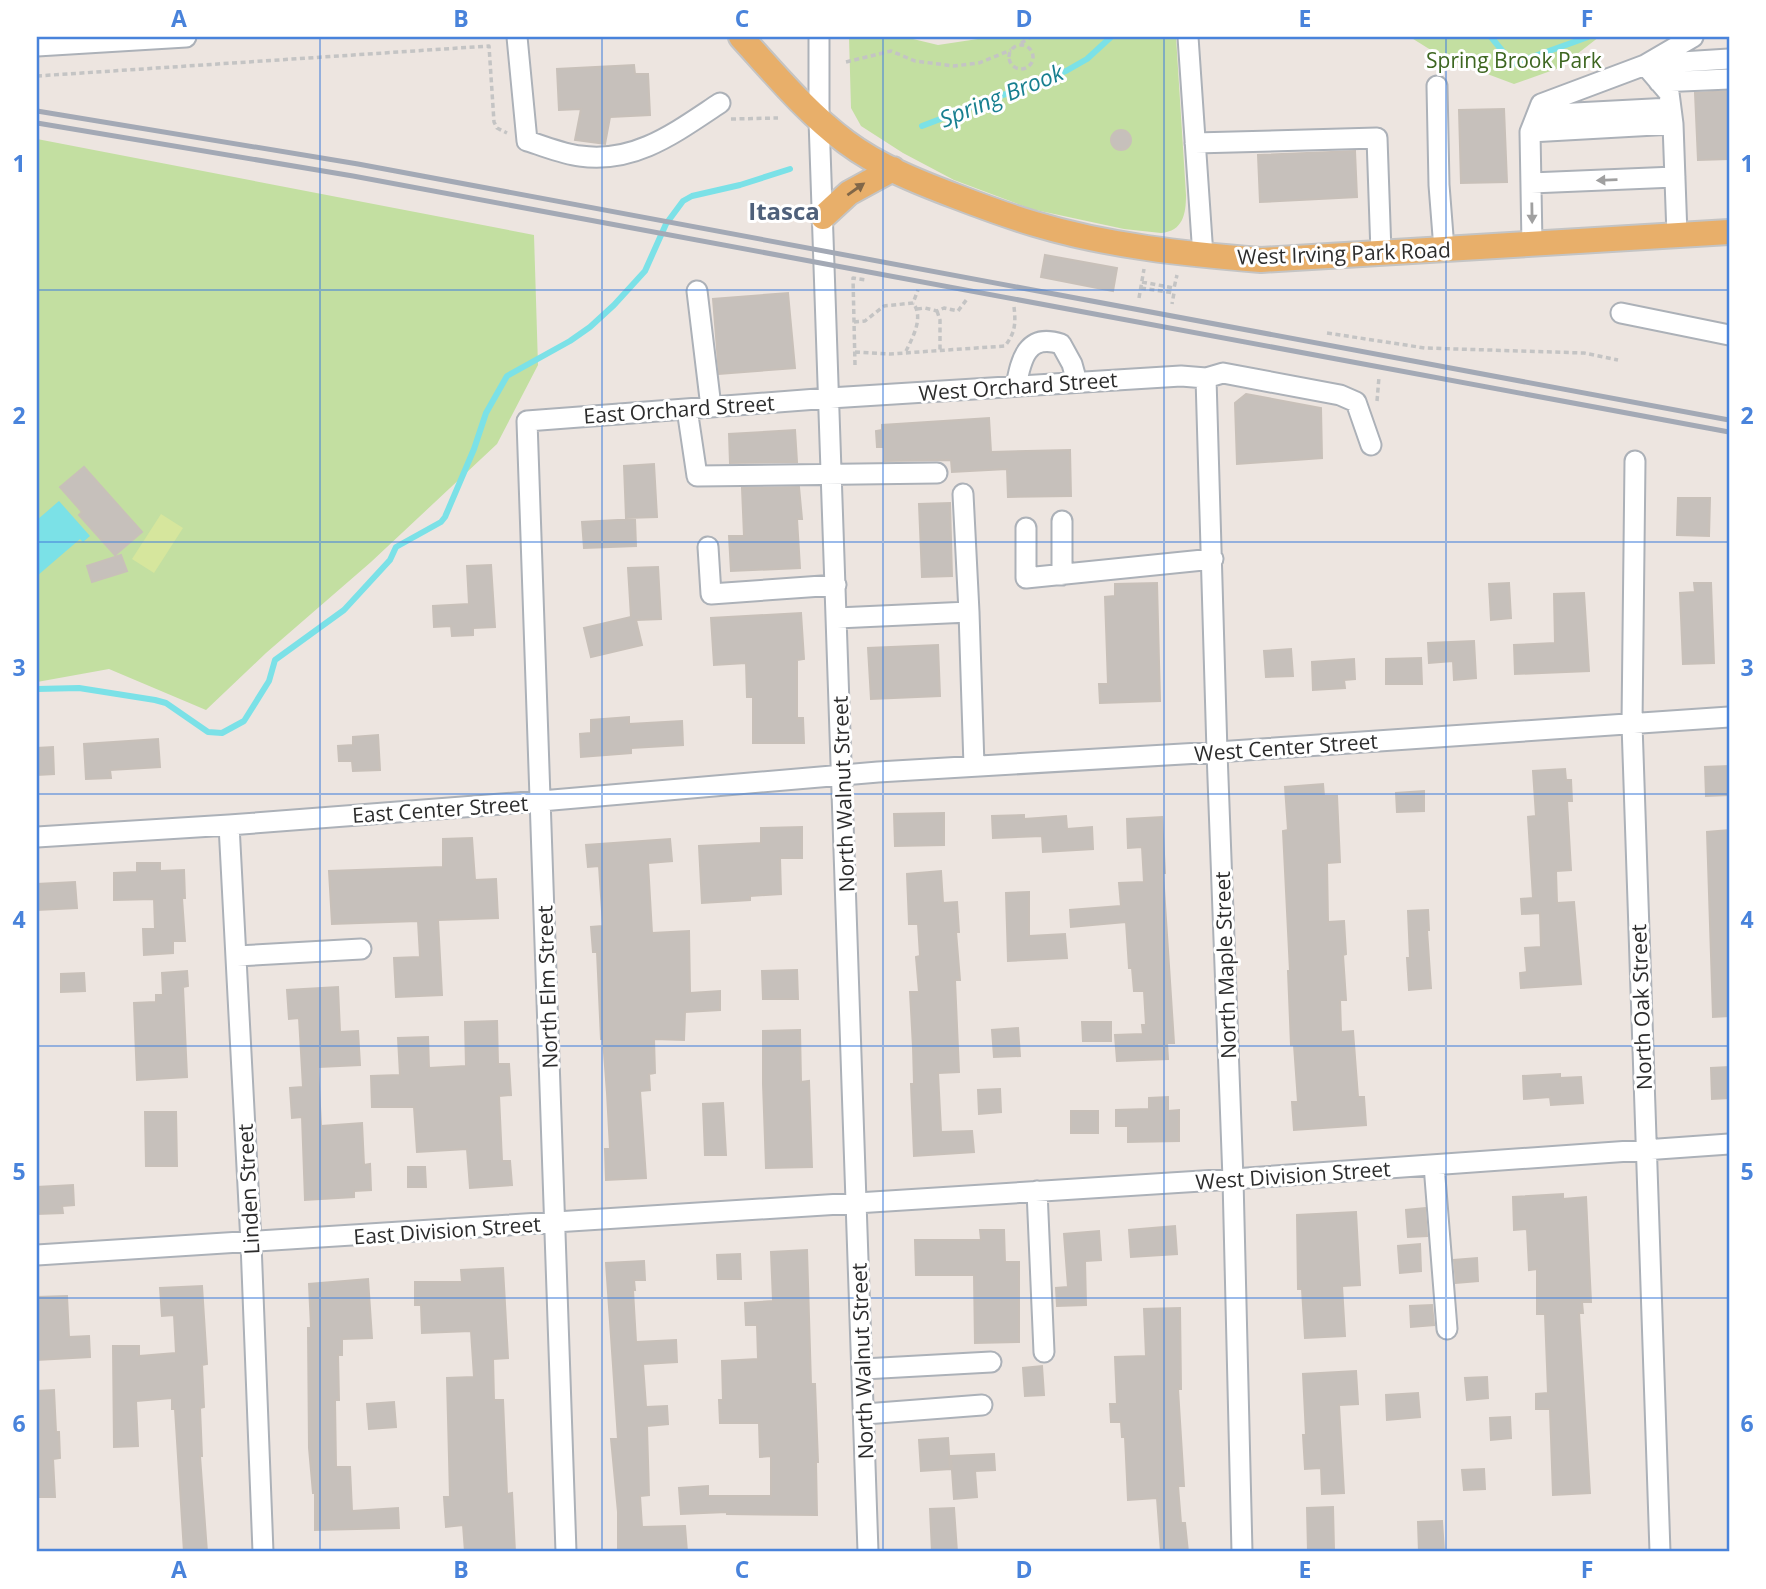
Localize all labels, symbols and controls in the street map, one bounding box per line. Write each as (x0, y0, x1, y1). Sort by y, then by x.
text: A (171, 2, 187, 34)
text: B (453, 2, 469, 34)
text: C (735, 2, 749, 34)
text: D (1015, 2, 1033, 34)
text: E (1299, 2, 1311, 34)
text: F (1581, 2, 1593, 34)
park label: Spring Brook Park (1426, 46, 1602, 74)
water label: Spring Brook (934, 55, 1068, 134)
text: 1 (12, 147, 26, 179)
text: 1 (1740, 147, 1754, 179)
one-way arrow (1595, 174, 1617, 185)
one-way arrow (847, 182, 865, 196)
district label: Itasca (748, 194, 820, 227)
one-way arrow (1526, 203, 1537, 225)
street label: West Irving Park Road (1237, 235, 1451, 271)
street label: West Orchard Street (918, 365, 1118, 407)
street label: East Orchard Street (583, 388, 775, 430)
text: 2 (12, 399, 26, 431)
text: 2 (1740, 399, 1754, 431)
text: 3 (12, 651, 26, 683)
text: 3 (1740, 651, 1754, 683)
street label: North Walnut Street (826, 695, 860, 893)
street label: West Center Street (1193, 727, 1379, 767)
street label: East Center Street (351, 789, 529, 829)
street label: North Maple Street (1208, 871, 1242, 1059)
text: 4 (12, 903, 26, 935)
text: 4 (1740, 903, 1754, 935)
street label: North Elm Street (530, 905, 564, 1069)
street label: North Oak Street (1624, 924, 1658, 1090)
street label: Linden Street (231, 1123, 265, 1255)
street label: West Division Street (1195, 1154, 1391, 1196)
text: 5 (12, 1155, 26, 1187)
text: 5 (1740, 1155, 1754, 1187)
street label: East Division Street (352, 1209, 542, 1251)
street label: North Walnut Street (845, 1262, 879, 1460)
text: 6 (12, 1407, 26, 1439)
text: 6 (1740, 1407, 1754, 1439)
text: A (171, 1553, 187, 1585)
text: B (453, 1553, 469, 1585)
text: C (735, 1553, 749, 1585)
text: D (1015, 1553, 1033, 1585)
text: E (1299, 1553, 1311, 1585)
text: F (1581, 1553, 1593, 1585)

